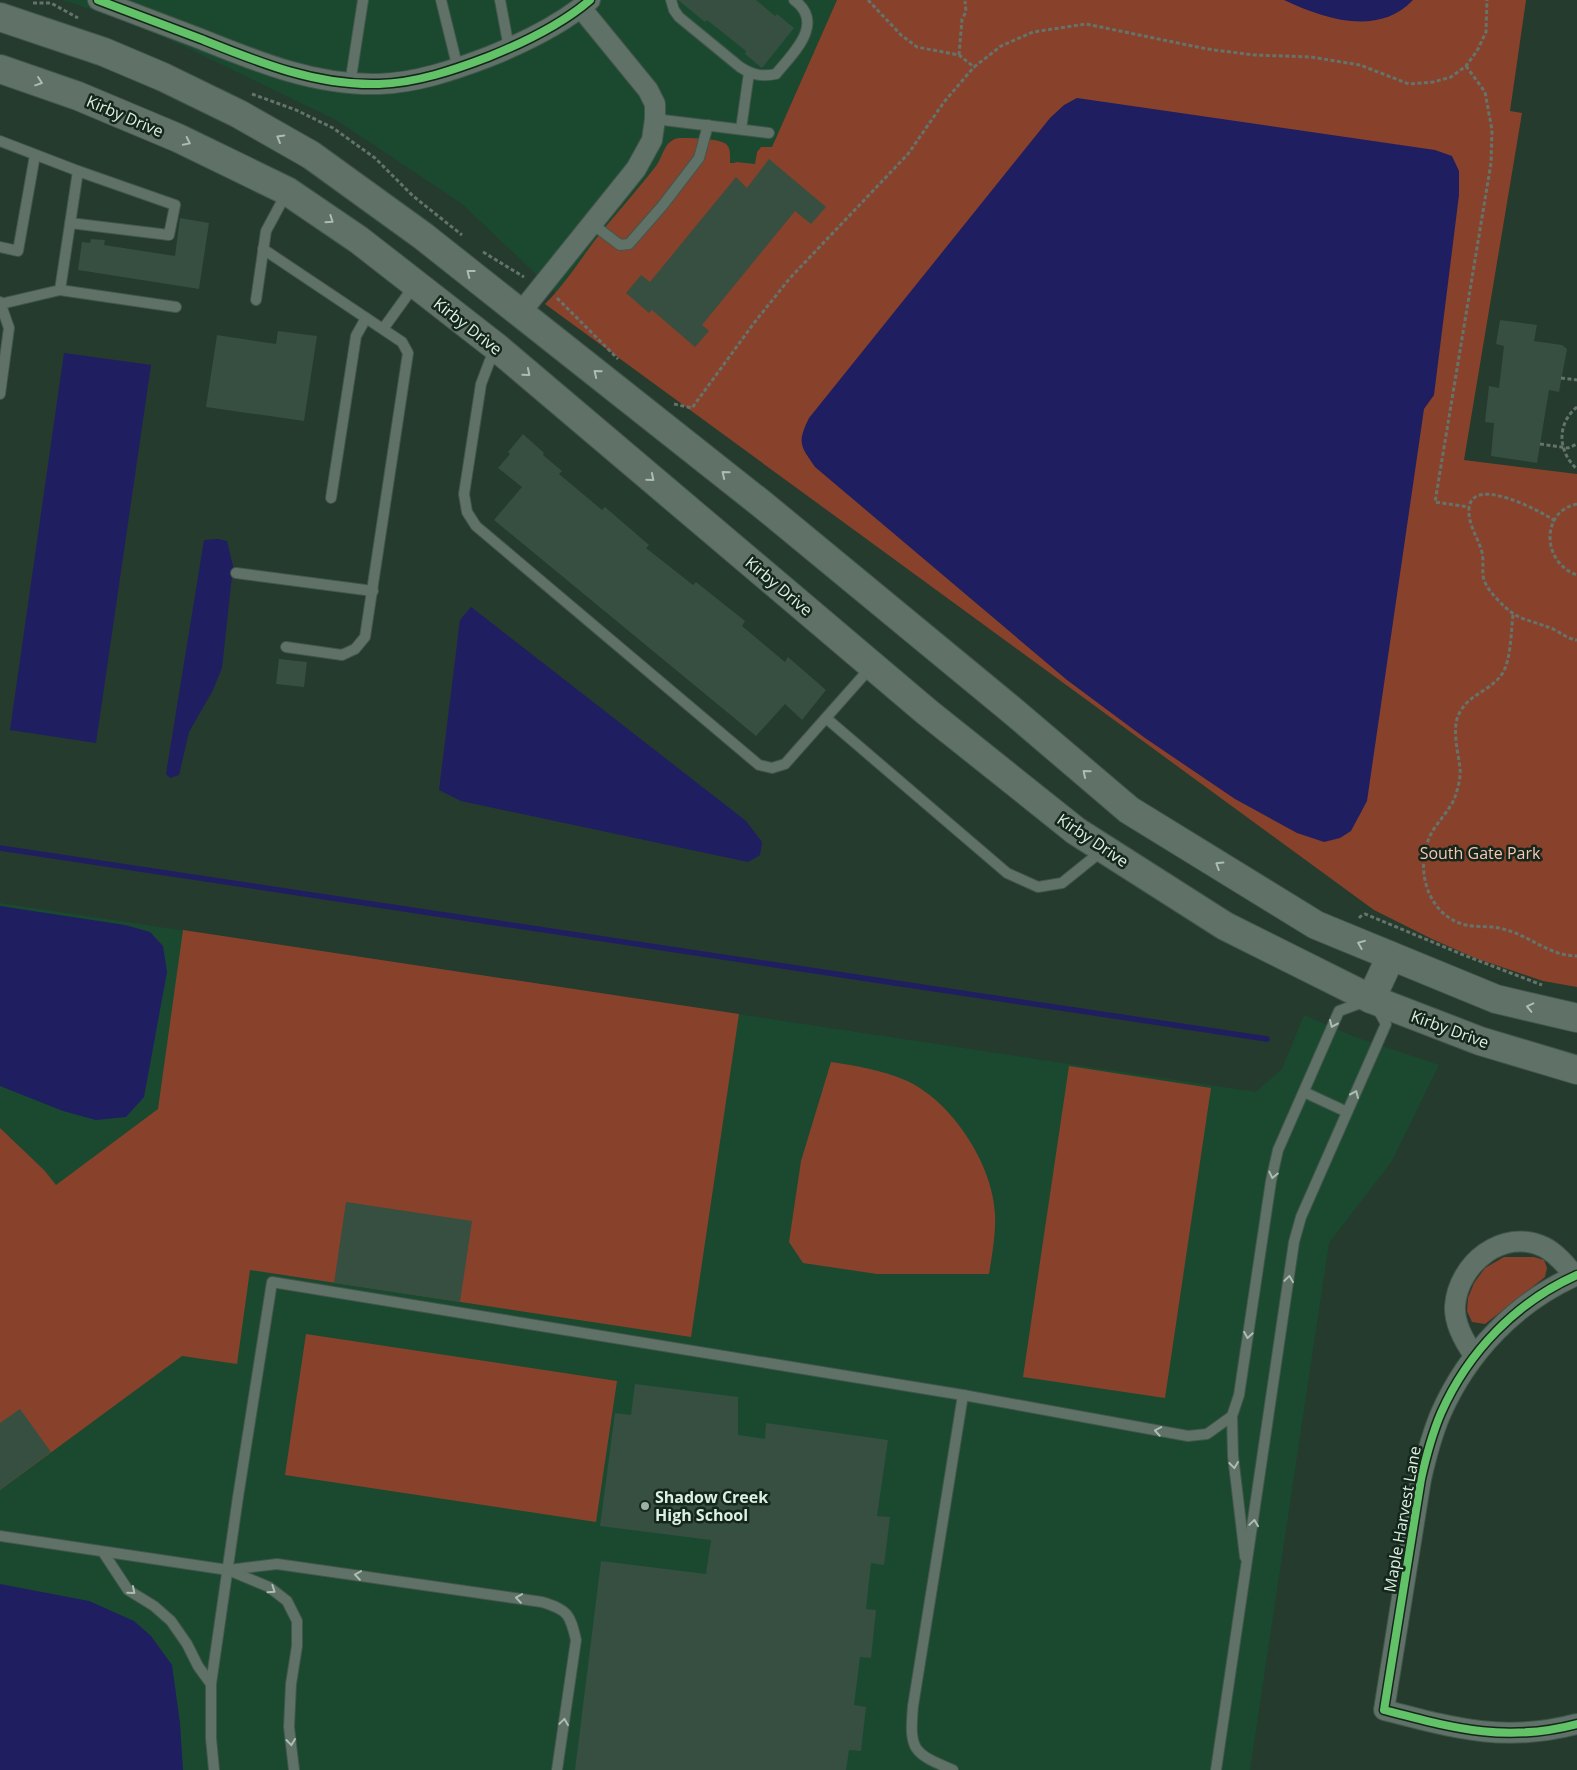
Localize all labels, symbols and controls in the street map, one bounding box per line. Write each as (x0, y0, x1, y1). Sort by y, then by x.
one-way arrow (34, 76, 43, 86)
street label: Kirby Drive (83, 90, 167, 142)
one-way arrow (277, 134, 286, 144)
one-way arrow (182, 136, 191, 146)
one-way arrow (324, 214, 334, 223)
one-way arrow (467, 270, 476, 278)
street label: Kirby Drive (429, 292, 507, 360)
one-way arrow (521, 367, 530, 376)
one-way arrow (594, 370, 603, 379)
one-way arrow (721, 471, 730, 480)
one-way arrow (645, 472, 654, 481)
street label: Kirby Drive (741, 551, 817, 621)
one-way arrow (1083, 771, 1092, 779)
street label: Kirby Drive (1053, 808, 1133, 872)
park label: South Gate Park (1420, 842, 1541, 864)
one-way arrow (1216, 862, 1225, 872)
one-way arrow (1357, 939, 1366, 950)
one-way arrow (1525, 1002, 1534, 1012)
street label: Kirby Drive (1408, 1005, 1492, 1053)
one-way arrow (1329, 1019, 1340, 1028)
one-way arrow (1349, 1090, 1360, 1099)
one-way arrow (1268, 1170, 1279, 1179)
one-way arrow (1283, 1274, 1293, 1283)
one-way arrow (1243, 1332, 1254, 1340)
one-way arrow (1154, 1426, 1163, 1436)
street label: Maple Harvest Lane (1378, 1444, 1426, 1594)
one-way arrow (1228, 1461, 1239, 1469)
place label: Shadow Creek High School (655, 1486, 768, 1526)
marker: Shadow Creek High School (639, 1500, 651, 1512)
one-way arrow (1248, 1519, 1258, 1527)
one-way arrow (353, 1571, 362, 1581)
one-way arrow (266, 1584, 276, 1593)
one-way arrow (126, 1585, 135, 1594)
one-way arrow (514, 1594, 523, 1604)
one-way arrow (558, 1717, 569, 1725)
one-way arrow (285, 1738, 296, 1746)

